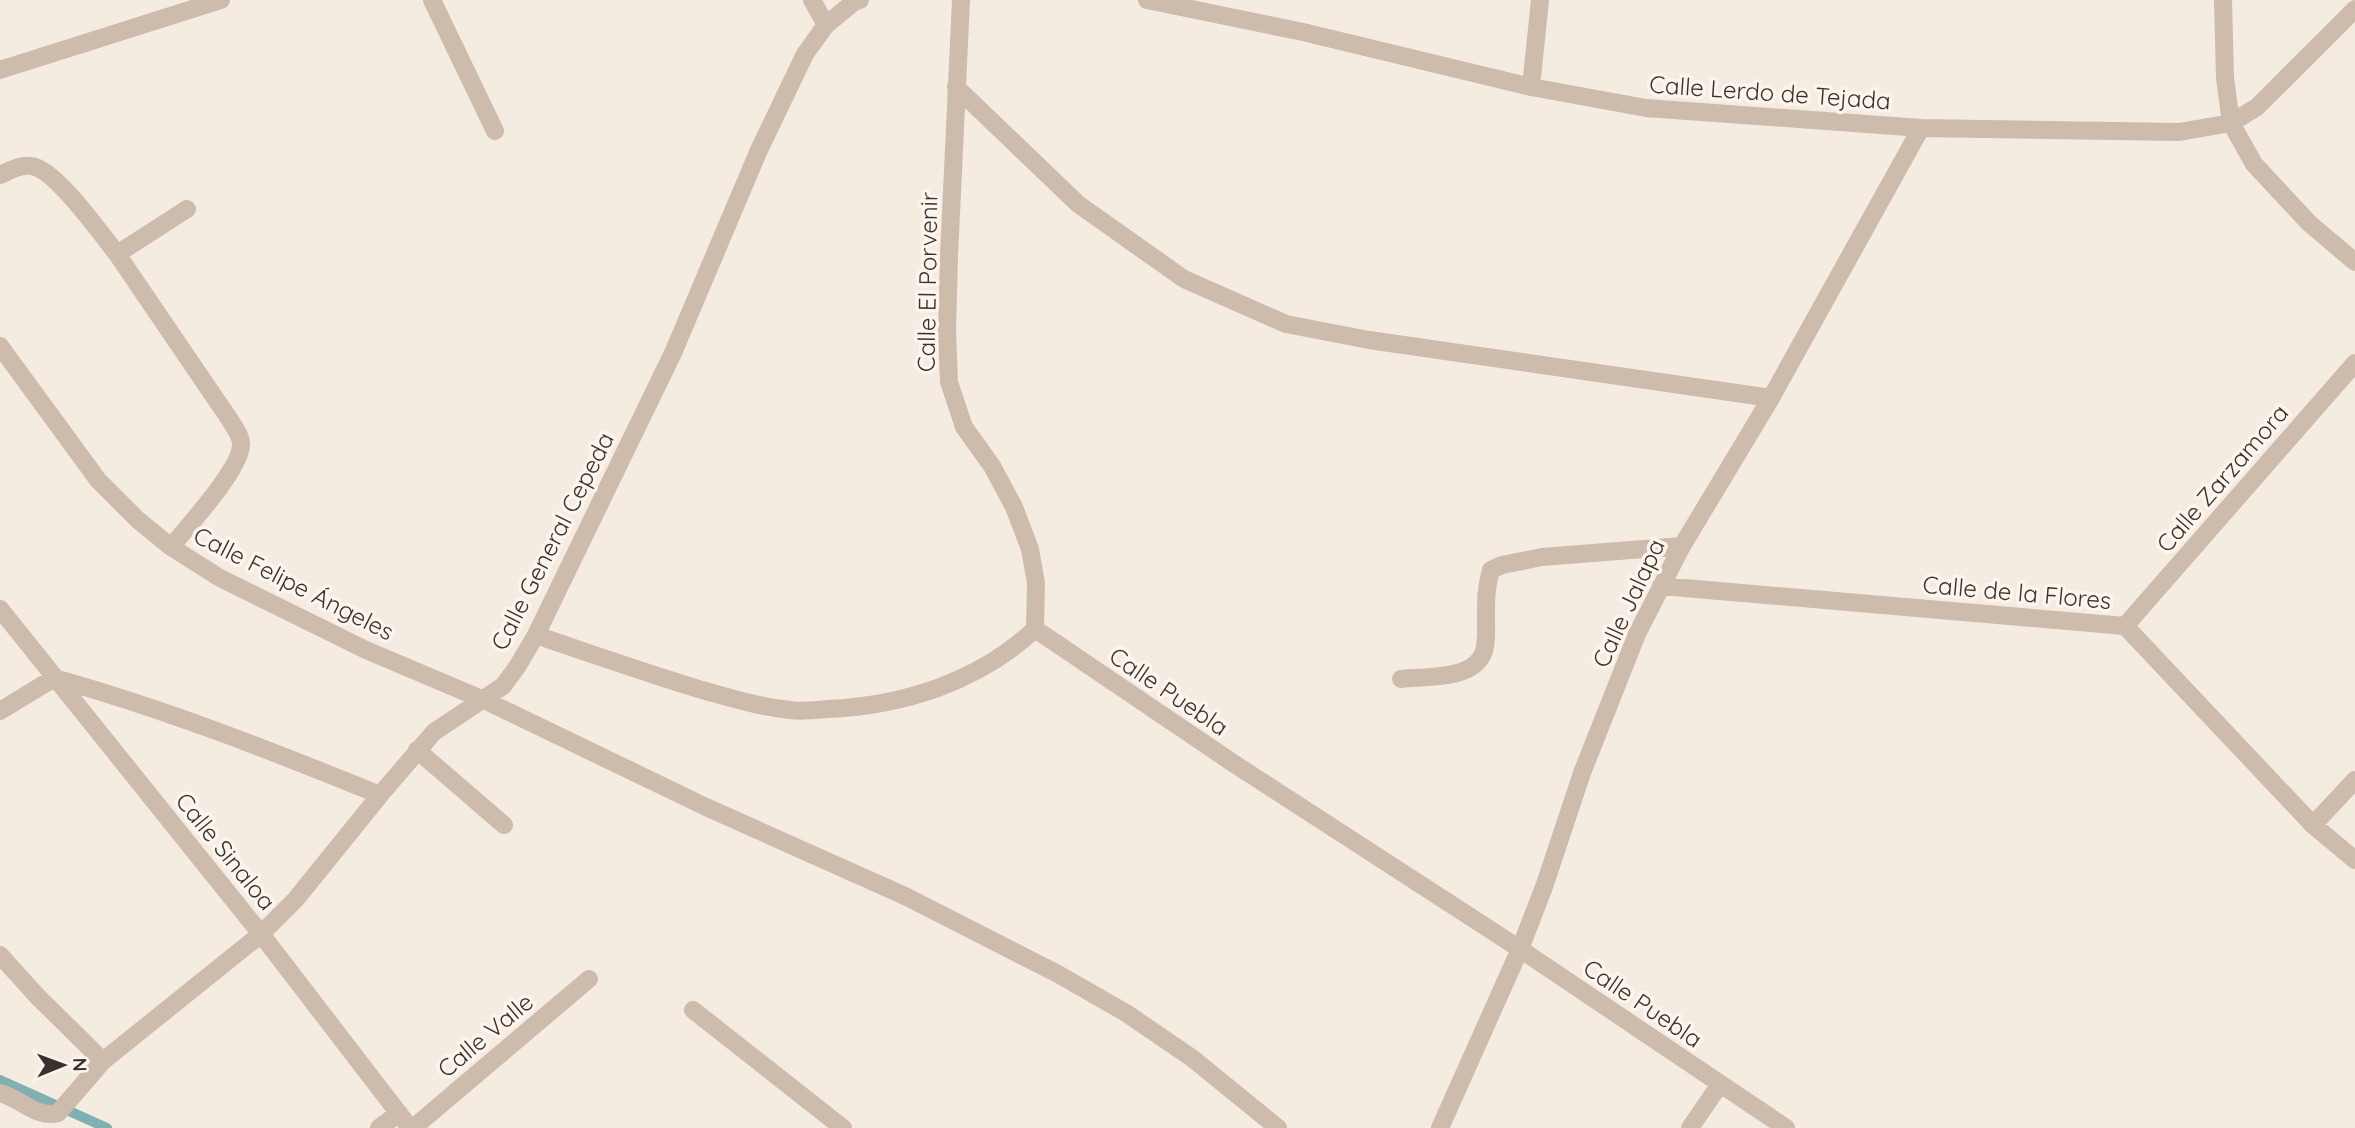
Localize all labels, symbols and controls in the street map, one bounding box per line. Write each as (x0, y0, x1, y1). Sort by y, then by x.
street label: Calle Lerdo de Tejada (1648, 69, 1892, 115)
street label: Calle El Porvenir (910, 192, 944, 372)
street label: Calle Zarzamora (2150, 398, 2294, 558)
street label: Calle General Cepeda (484, 427, 620, 655)
street label: Calle Felipe Ángeles (189, 520, 399, 646)
street label: Calle Jalapa (1585, 534, 1671, 672)
street label: Calle de la Flores (1921, 569, 2113, 615)
street label: Calle Puebla (1104, 640, 1234, 742)
street label: Calle Sinaloa (170, 786, 282, 916)
street label: Calle Puebla (1578, 952, 1708, 1054)
street label: Calle Valle (431, 986, 539, 1084)
north arrow (28, 1030, 98, 1100)
text: N (68, 1058, 92, 1072)

